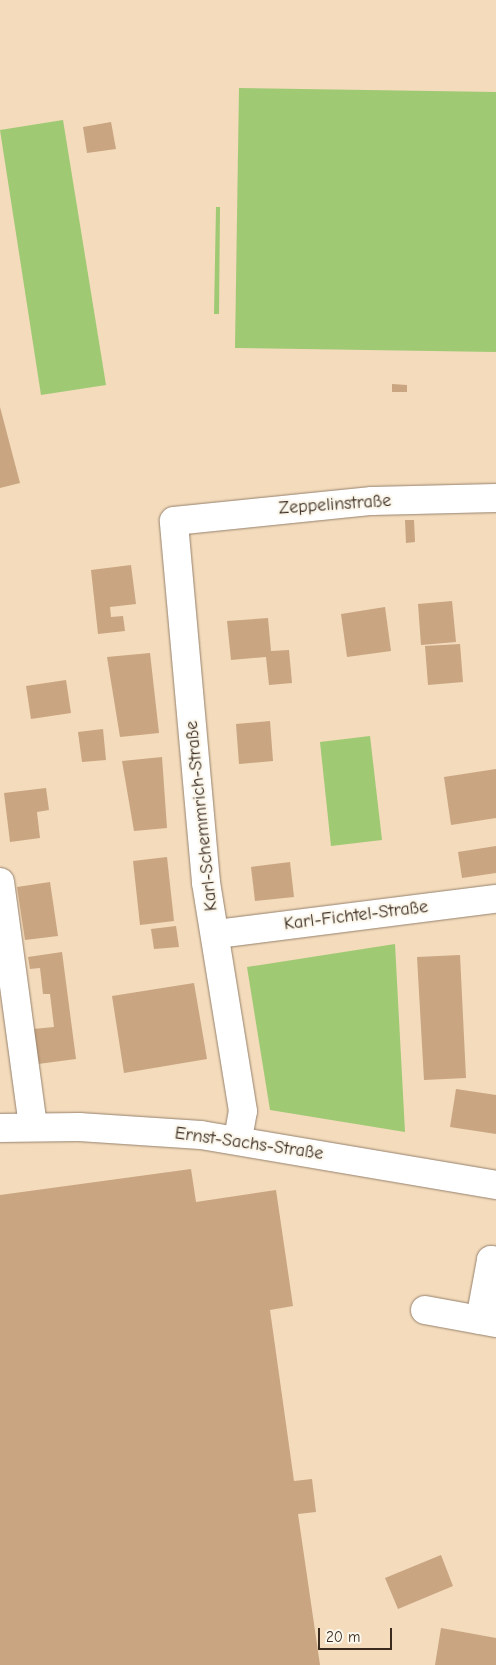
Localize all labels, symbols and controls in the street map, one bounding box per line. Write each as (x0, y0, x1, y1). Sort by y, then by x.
street label: Zeppelinstraße (278, 490, 392, 520)
street label: Karl-Schemmrich-Straße (181, 720, 223, 912)
street label: Karl-Fichtel-Straße (283, 896, 429, 936)
street label: Ernst-Sachs-Straße (173, 1123, 325, 1165)
scale bar (321, 1618, 395, 1650)
text: 20 m (326, 1628, 360, 1646)

